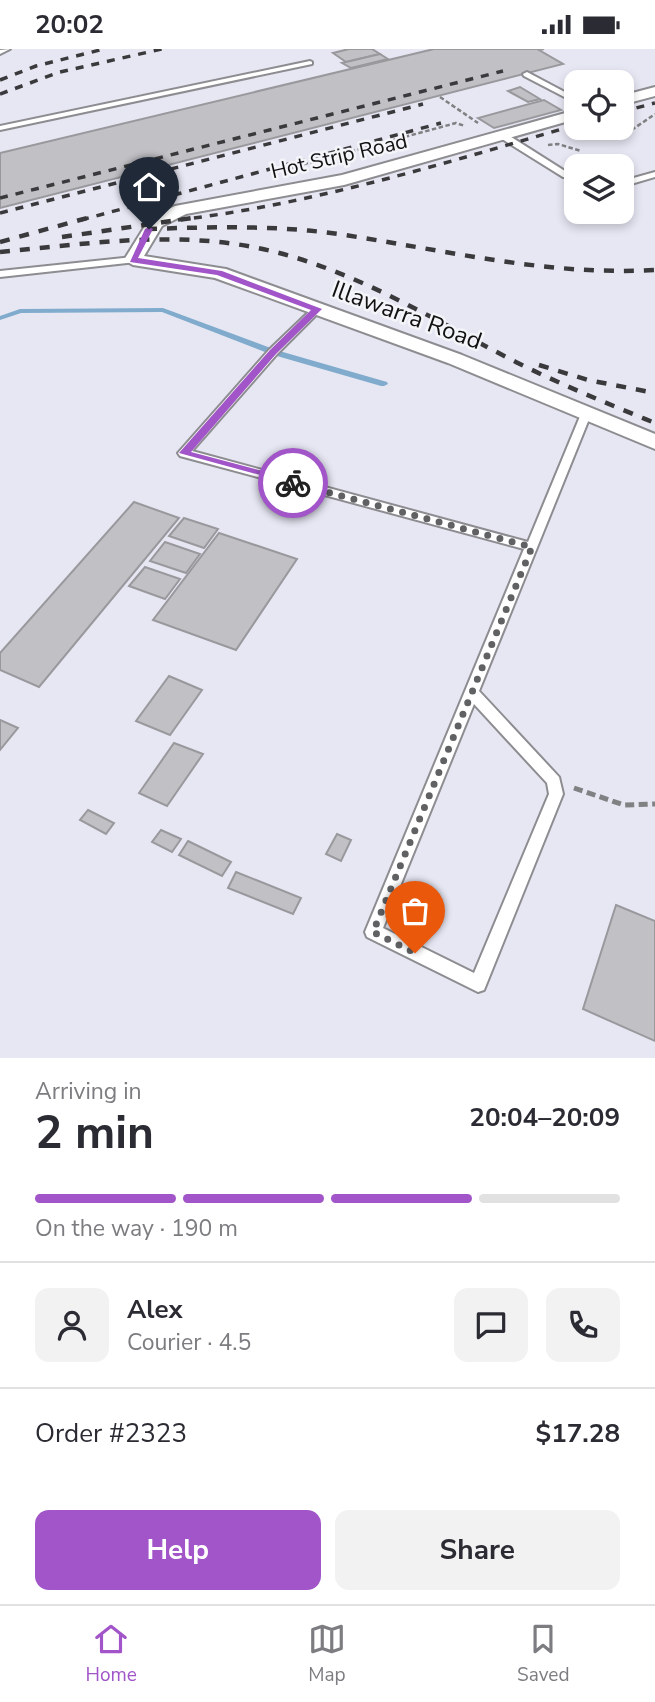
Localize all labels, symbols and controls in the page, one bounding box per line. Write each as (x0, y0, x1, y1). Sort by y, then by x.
text: 20:02 (35, 7, 104, 42)
map controls (564, 70, 634, 224)
button: locate (564, 70, 634, 140)
street label: Hot Strip Road (268, 127, 410, 185)
button: layers (564, 154, 634, 224)
pin (119, 157, 179, 229)
icon: home (130, 168, 168, 206)
street label: Illawarra Road (328, 273, 486, 357)
courier (258, 448, 328, 518)
icon: bike (274, 464, 312, 502)
pin (385, 881, 445, 953)
icon: bag (396, 892, 434, 930)
text: Arriving in (35, 1076, 142, 1107)
text: 20:04–20:09 (469, 1100, 620, 1135)
text: 2 min (35, 1101, 154, 1164)
text: On the way · 190 m (35, 1213, 238, 1244)
button: person (35, 1288, 109, 1362)
button: chat (454, 1288, 528, 1362)
button: phone (546, 1288, 620, 1362)
text: Alex (127, 1292, 183, 1327)
text: Courier · 4.5 (127, 1327, 251, 1358)
text: Order #2323 (35, 1416, 187, 1451)
text: $17.28 (536, 1416, 620, 1451)
button: Help (35, 1510, 321, 1590)
button: Share (335, 1510, 620, 1590)
tab: Home (86, 1620, 137, 1688)
tab: Map (308, 1620, 346, 1688)
tab: Saved (517, 1620, 569, 1688)

